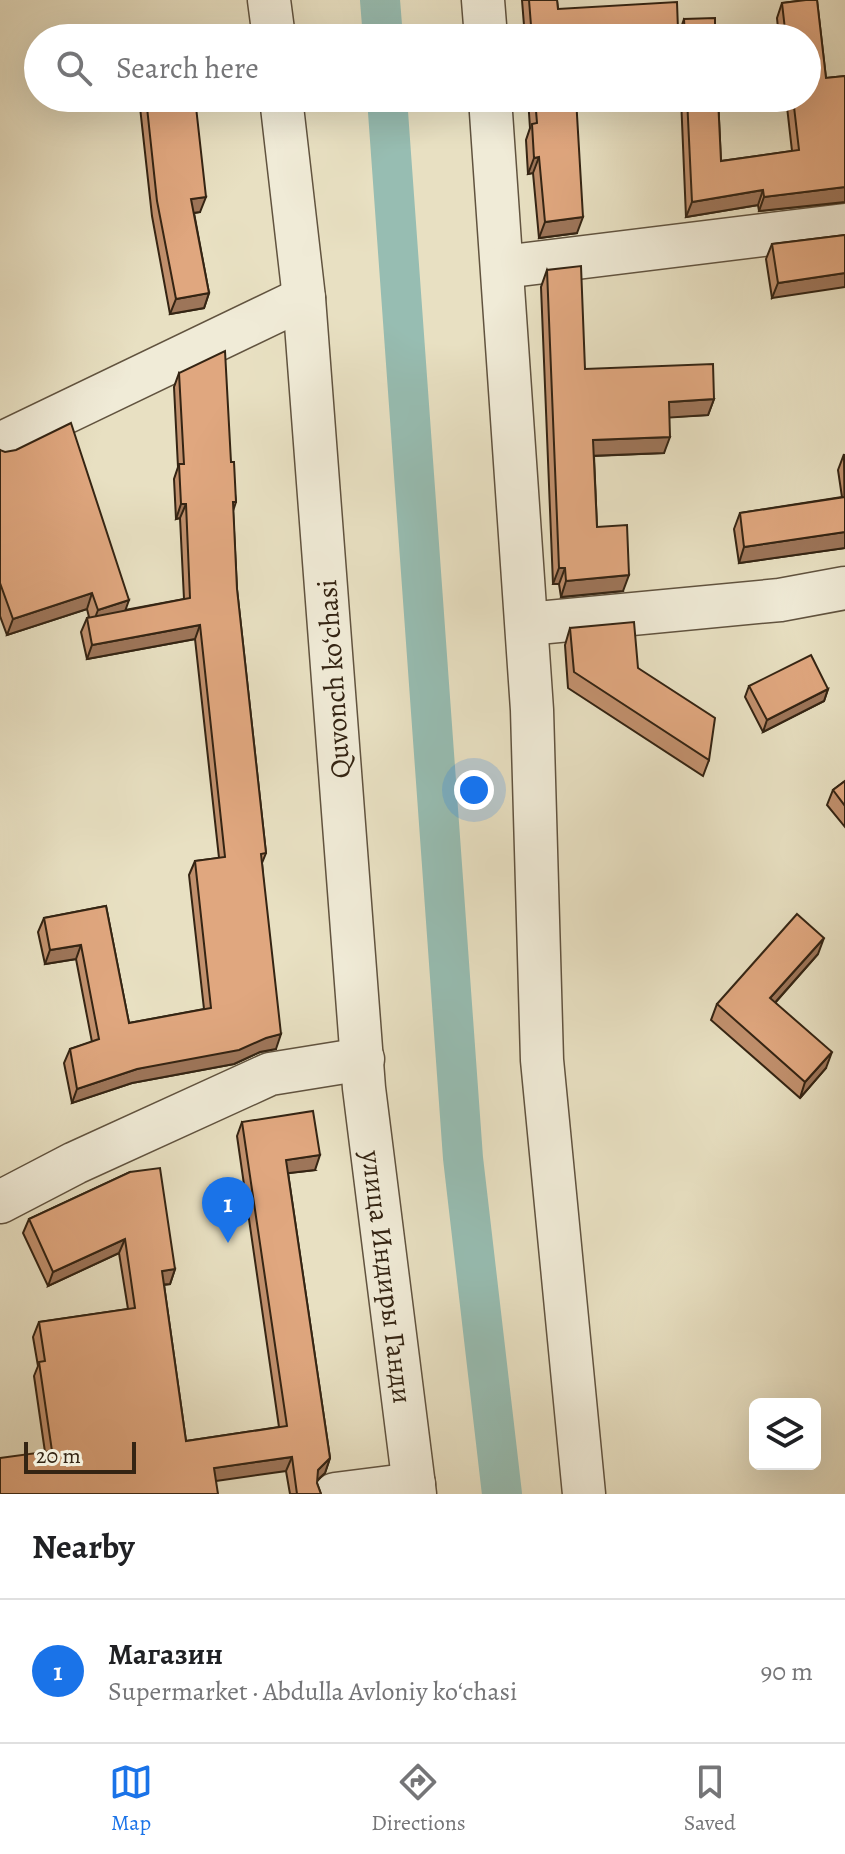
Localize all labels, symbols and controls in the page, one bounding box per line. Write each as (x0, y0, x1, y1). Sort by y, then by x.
search box (24, 24, 821, 112)
icon: search (52, 46, 96, 90)
text: Search here (116, 48, 259, 88)
street label: Quvonch koʻchasi (308, 578, 360, 780)
your location (454, 770, 494, 810)
street label: улица Индиры Ганди (352, 1147, 421, 1406)
pin: 1 (202, 1177, 254, 1243)
map controls (749, 1398, 821, 1470)
button: layers (749, 1398, 821, 1470)
scale bar (24, 1438, 136, 1474)
text: 20 m (36, 1441, 81, 1471)
text: Nearby (32, 1523, 135, 1570)
text: Магазин (108, 1634, 223, 1674)
text: 1 (53, 1654, 63, 1689)
text: 90 m (761, 1654, 813, 1689)
text: Supermarket · Abdulla Avloniy koʻchasi (108, 1674, 517, 1709)
tab: Map (109, 1760, 153, 1838)
tab: Directions (371, 1760, 466, 1838)
tab: Saved (684, 1760, 736, 1838)

